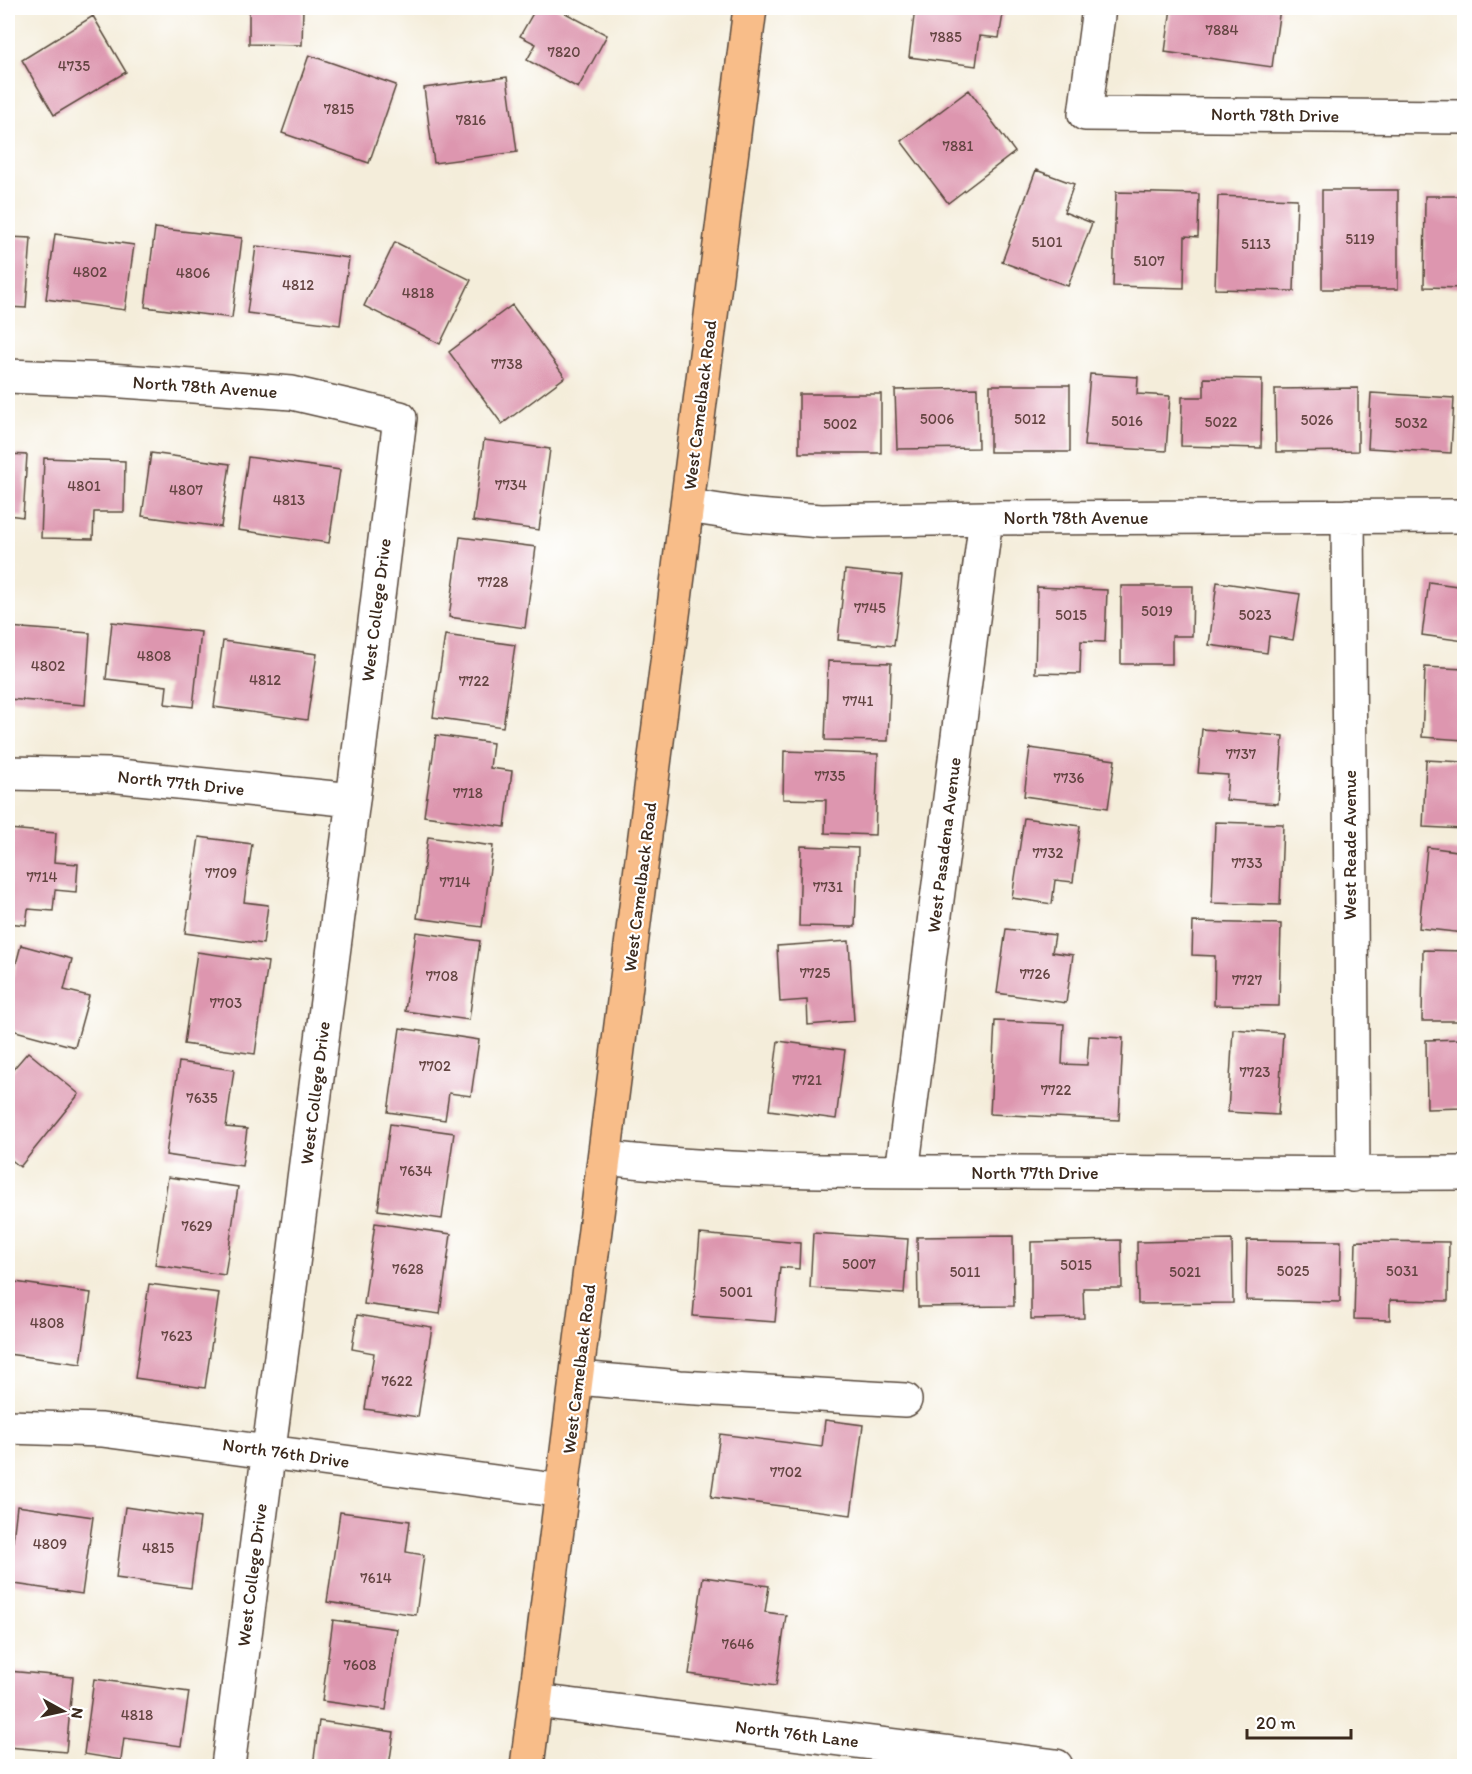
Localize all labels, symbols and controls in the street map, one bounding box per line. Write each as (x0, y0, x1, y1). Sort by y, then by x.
house number: 7884 (1206, 21, 1238, 39)
house number: 7885 (930, 28, 962, 46)
house number: 7820 (548, 43, 580, 61)
house number: 4735 (58, 57, 90, 75)
house number: 7815 (324, 100, 354, 118)
street label: North 78th Drive (1211, 103, 1339, 127)
house number: 7816 (456, 111, 486, 129)
house number: 7881 (943, 137, 973, 155)
house number: 5119 (1345, 230, 1375, 248)
house number: 5101 (1031, 233, 1063, 251)
house number: 5113 (1241, 235, 1271, 253)
house number: 5107 (1133, 252, 1165, 270)
house number: 4802 (73, 263, 107, 281)
house number: 4806 (176, 264, 210, 282)
house number: 4812 (282, 276, 314, 294)
house number: 4818 (402, 284, 434, 302)
street label: West Camelback Road (679, 318, 721, 491)
house number: 7738 (491, 355, 523, 373)
street label: North 78th Avenue (132, 371, 278, 403)
house number: 5006 (920, 410, 954, 428)
house number: 5012 (1014, 410, 1046, 428)
house number: 5026 (1301, 411, 1334, 429)
house number: 5016 (1111, 412, 1143, 430)
house number: 5022 (1205, 413, 1238, 431)
house number: 5032 (1394, 414, 1428, 432)
house number: 5002 (823, 415, 857, 433)
house number: 7734 (495, 476, 527, 494)
house number: 4801 (67, 477, 101, 495)
house number: 4807 (169, 481, 204, 499)
house number: 4813 (273, 491, 305, 509)
street label: North 78th Avenue (1004, 507, 1148, 529)
street label: West College Drive (356, 537, 396, 683)
house number: 7728 (478, 573, 509, 591)
house number: 7745 (854, 599, 886, 617)
house number: 5019 (1141, 602, 1173, 620)
house number: 5015 (1055, 606, 1087, 624)
house number: 5023 (1238, 606, 1272, 624)
house number: 4808 (137, 647, 171, 665)
house number: 4802 (31, 657, 65, 675)
house number: 4812 (249, 671, 281, 689)
house number: 7722 (459, 672, 489, 690)
house number: 7741 (843, 692, 873, 710)
house number: 7737 (1226, 745, 1257, 763)
street label: West Pasadena Avenue (922, 756, 966, 934)
street label: North 77th Drive (117, 765, 245, 801)
house number: 7735 (815, 767, 846, 785)
house number: 7736 (1054, 769, 1085, 787)
street label: West Reade Avenue (1339, 770, 1361, 920)
house number: 7718 (453, 784, 483, 802)
street label: West Camelback Road (619, 800, 661, 973)
house number: 7732 (1033, 844, 1064, 862)
house number: 7733 (1231, 854, 1263, 872)
house number: 7709 (205, 864, 237, 882)
house number: 7714 (27, 868, 57, 886)
house number: 7714 (440, 873, 470, 891)
house number: 7731 (813, 878, 843, 896)
house number: 7725 (800, 964, 830, 982)
house number: 7726 (1020, 965, 1050, 983)
house number: 7708 (426, 967, 458, 985)
house number: 7727 (1232, 971, 1263, 989)
house number: 7703 (210, 994, 242, 1012)
street label: West College Drive (295, 1020, 335, 1166)
house number: 7702 (419, 1057, 451, 1075)
house number: 7723 (1240, 1063, 1270, 1081)
house number: 7721 (792, 1071, 822, 1089)
house number: 7722 (1041, 1081, 1071, 1099)
house number: 7635 (186, 1089, 218, 1107)
house number: 7634 (400, 1162, 432, 1180)
street label: North 77th Drive (971, 1162, 1099, 1184)
house number: 7629 (181, 1217, 213, 1235)
house number: 5007 (842, 1255, 876, 1273)
house number: 5015 (1060, 1256, 1092, 1274)
house number: 7628 (392, 1260, 424, 1278)
house number: 5025 (1277, 1262, 1310, 1280)
house number: 5031 (1386, 1262, 1418, 1280)
house number: 5011 (949, 1263, 981, 1281)
house number: 5021 (1169, 1263, 1201, 1281)
street label: West Camelback Road (558, 1282, 600, 1455)
house number: 5001 (719, 1283, 753, 1301)
house number: 4808 (30, 1314, 64, 1332)
house number: 7623 (161, 1327, 193, 1345)
house number: 7622 (381, 1372, 413, 1390)
street label: North 76th Drive (221, 1433, 351, 1473)
house number: 7702 (770, 1463, 802, 1481)
street label: West College Drive (232, 1502, 272, 1648)
house number: 4809 (33, 1535, 67, 1553)
house number: 4815 (142, 1539, 174, 1557)
house number: 7614 (360, 1569, 392, 1587)
house number: 7646 (722, 1635, 754, 1653)
house number: 7608 (344, 1656, 376, 1674)
north arrow (33, 1681, 93, 1741)
scale bar (1247, 1702, 1350, 1740)
text: N (67, 1706, 88, 1720)
house number: 4818 (121, 1706, 153, 1724)
text: 20 m (1256, 1712, 1296, 1734)
street label: North 76th Lane (734, 1715, 860, 1753)

